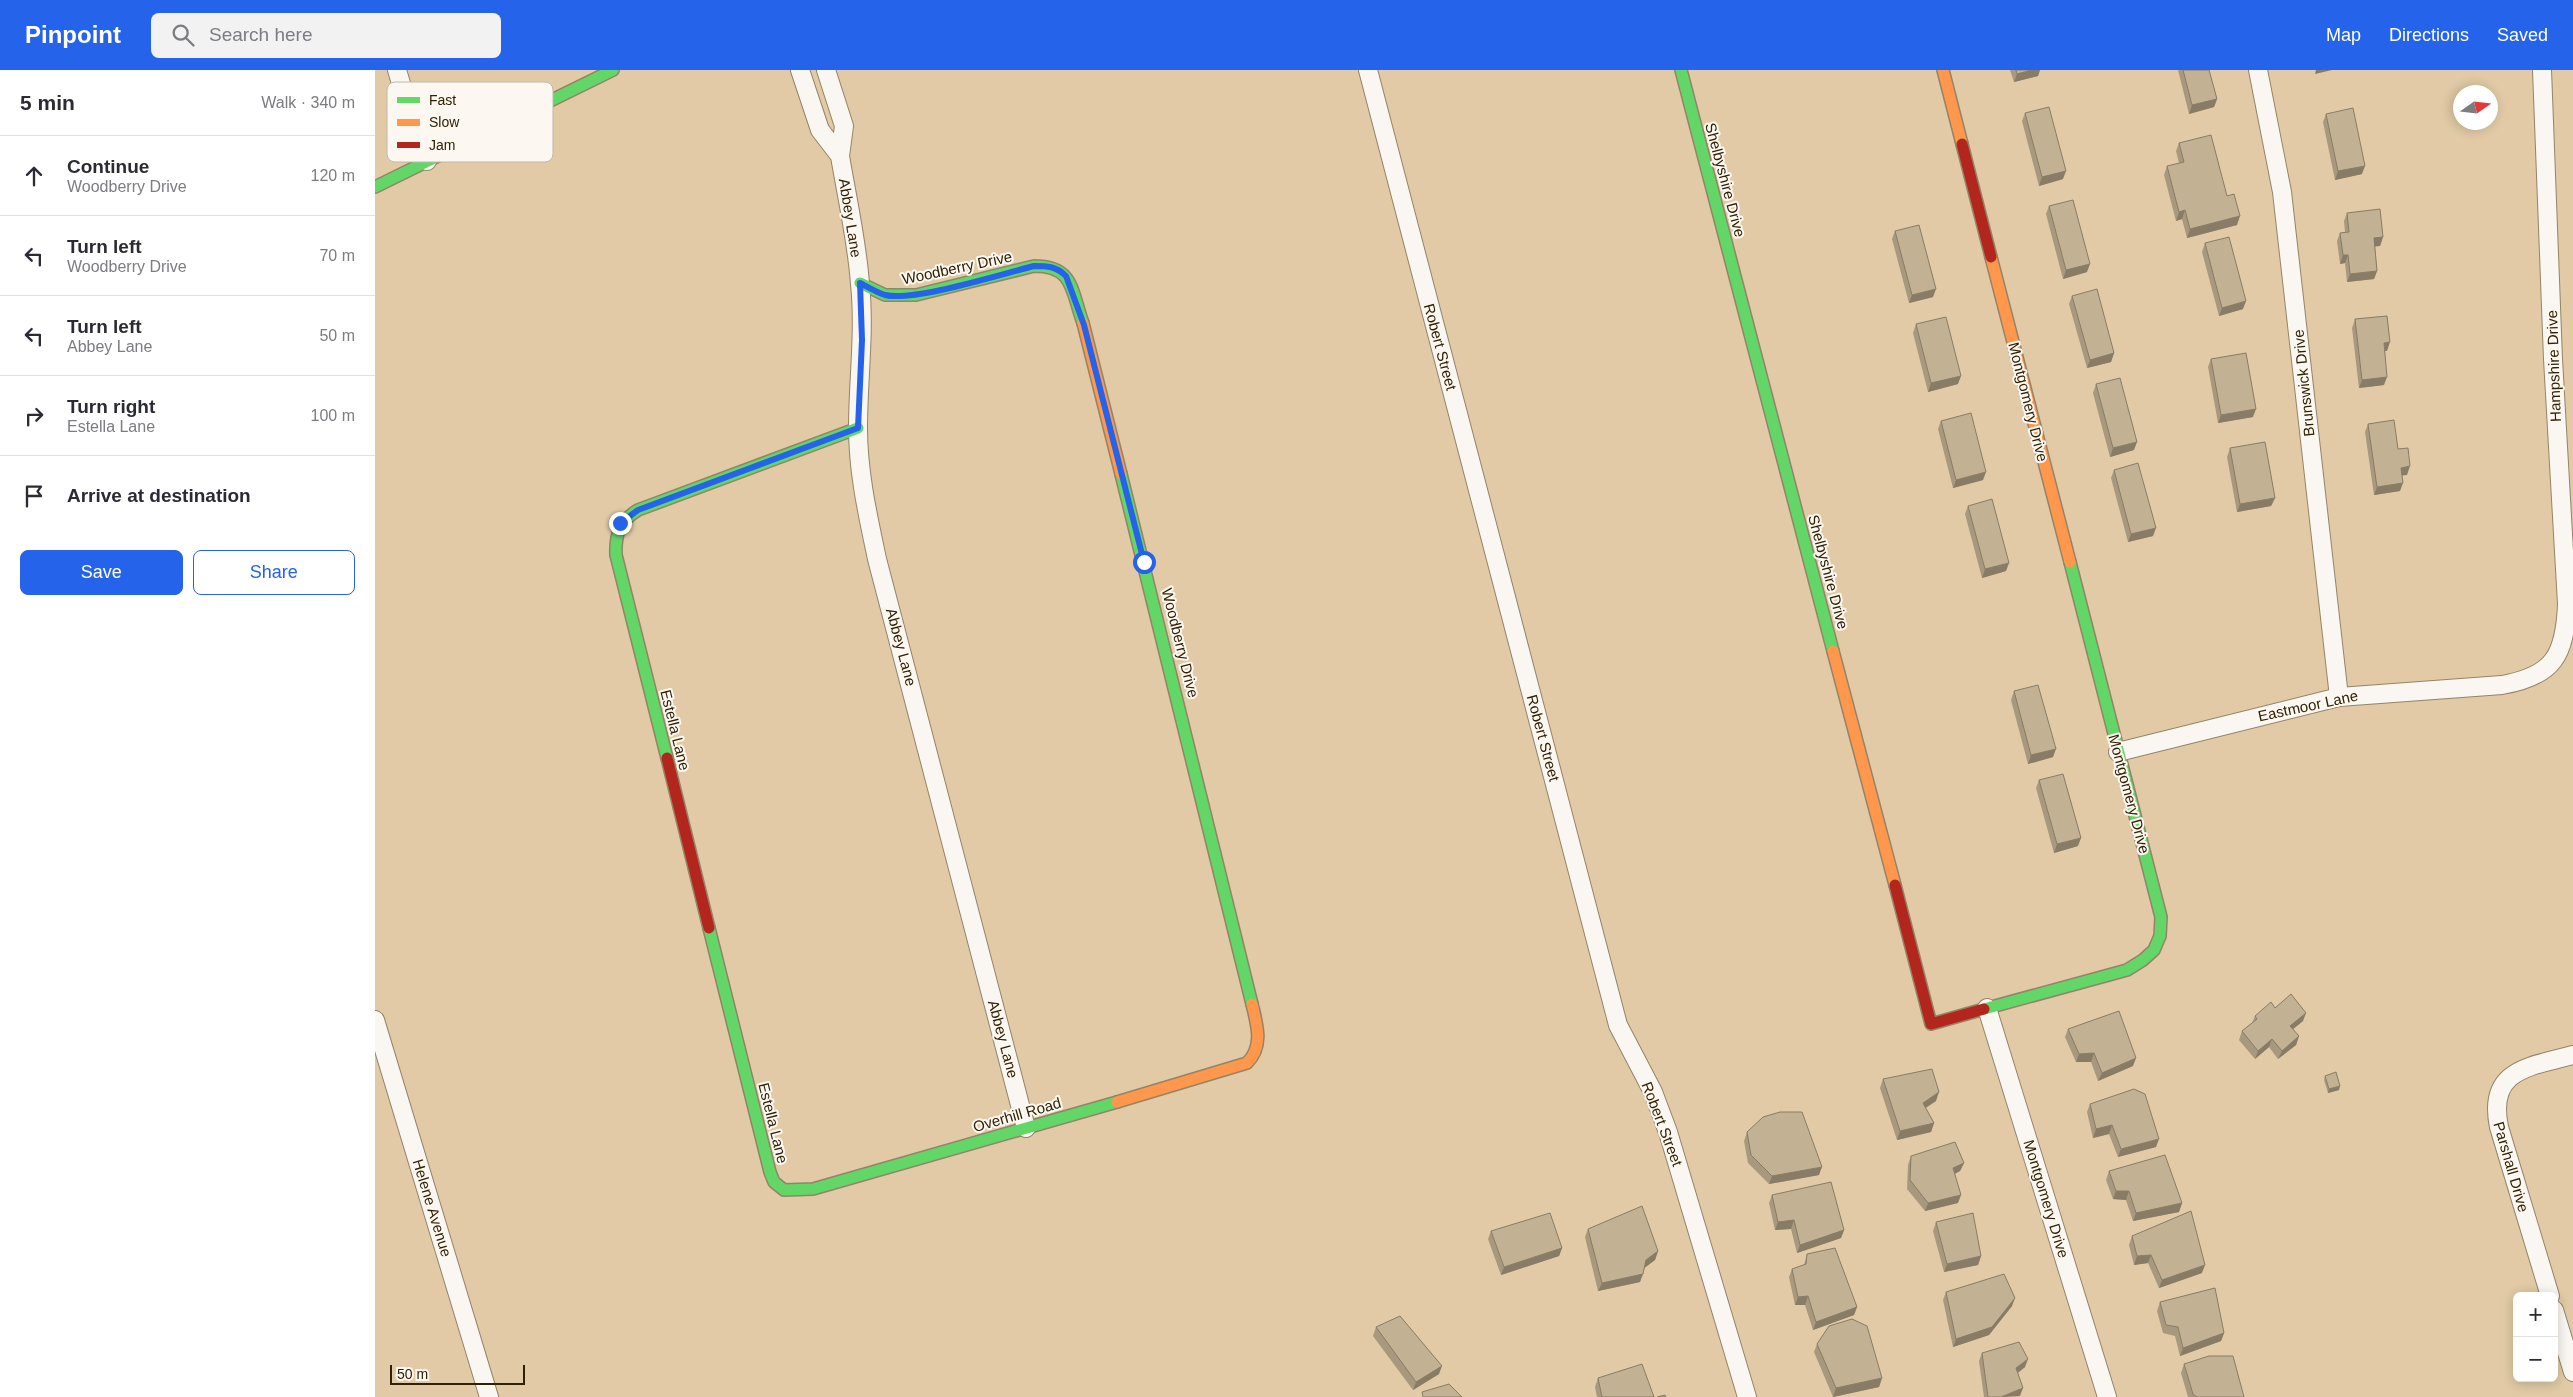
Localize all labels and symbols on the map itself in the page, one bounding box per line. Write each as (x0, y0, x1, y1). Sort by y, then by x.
legend (387, 82, 553, 162)
north arrow (2453, 85, 2498, 130)
text: Fast (429, 92, 456, 108)
text: Slow (429, 114, 460, 130)
street label: Shelbyshire Drive (1702, 121, 1749, 239)
text: Jam (429, 137, 455, 153)
street label: Abbey Lane (836, 177, 865, 259)
street label: Woodberry Drive (900, 248, 1014, 287)
street label: Robert Street (1421, 302, 1460, 393)
street label: Hampshire Drive (2543, 310, 2564, 422)
street label: Brunswick Drive (2289, 329, 2318, 437)
street label: Montgomery Drive (2005, 340, 2052, 463)
route end (609, 512, 632, 535)
street label: Shelbyshire Drive (1805, 513, 1852, 631)
route start (1133, 551, 1156, 574)
street label: Woodberry Drive (1159, 586, 1202, 699)
street label: Abbey Lane (883, 606, 920, 688)
street label: Eastmoor Lane (2256, 687, 2359, 724)
street label: Estella Lane (657, 688, 694, 772)
street label: Robert Street (1524, 693, 1563, 784)
street label: Montgomery Drive (2105, 732, 2154, 855)
street label: Abbey Lane (985, 998, 1022, 1080)
street label: Robert Street (1639, 1079, 1687, 1169)
street label: Estella Lane (755, 1081, 792, 1165)
street label: Overhill Road (971, 1094, 1063, 1135)
street label: Parshall Drive (2490, 1120, 2533, 1214)
street label: Montgomery Drive (2020, 1138, 2073, 1260)
street label: Helene Avenue (410, 1157, 455, 1259)
scale bar (390, 1362, 525, 1385)

